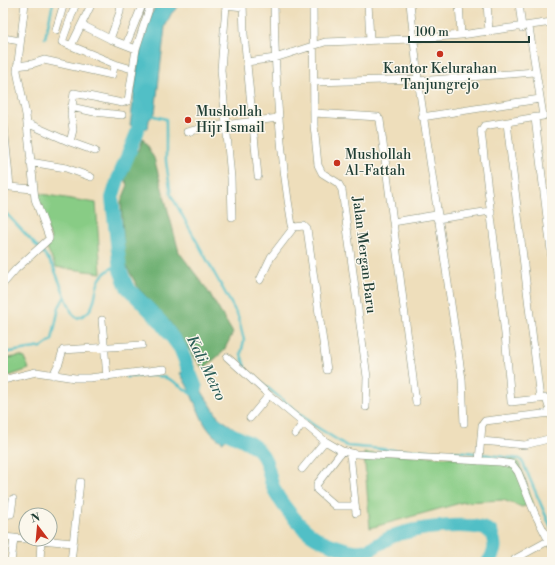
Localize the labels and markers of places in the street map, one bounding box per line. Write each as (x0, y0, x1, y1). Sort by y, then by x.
marker: Kantor Kelurahan Tanjungrejo (435, 49, 445, 59)
place label: Kantor Kelurahan Tanjungrejo (383, 60, 498, 94)
place label: Mushollah Hijr Ismail (196, 103, 265, 137)
marker: Mushollah Hijr Ismail (183, 115, 193, 125)
place label: Mushollah Al-Fattah (344, 146, 412, 180)
marker: Mushollah Al-Fattah (332, 158, 342, 168)

